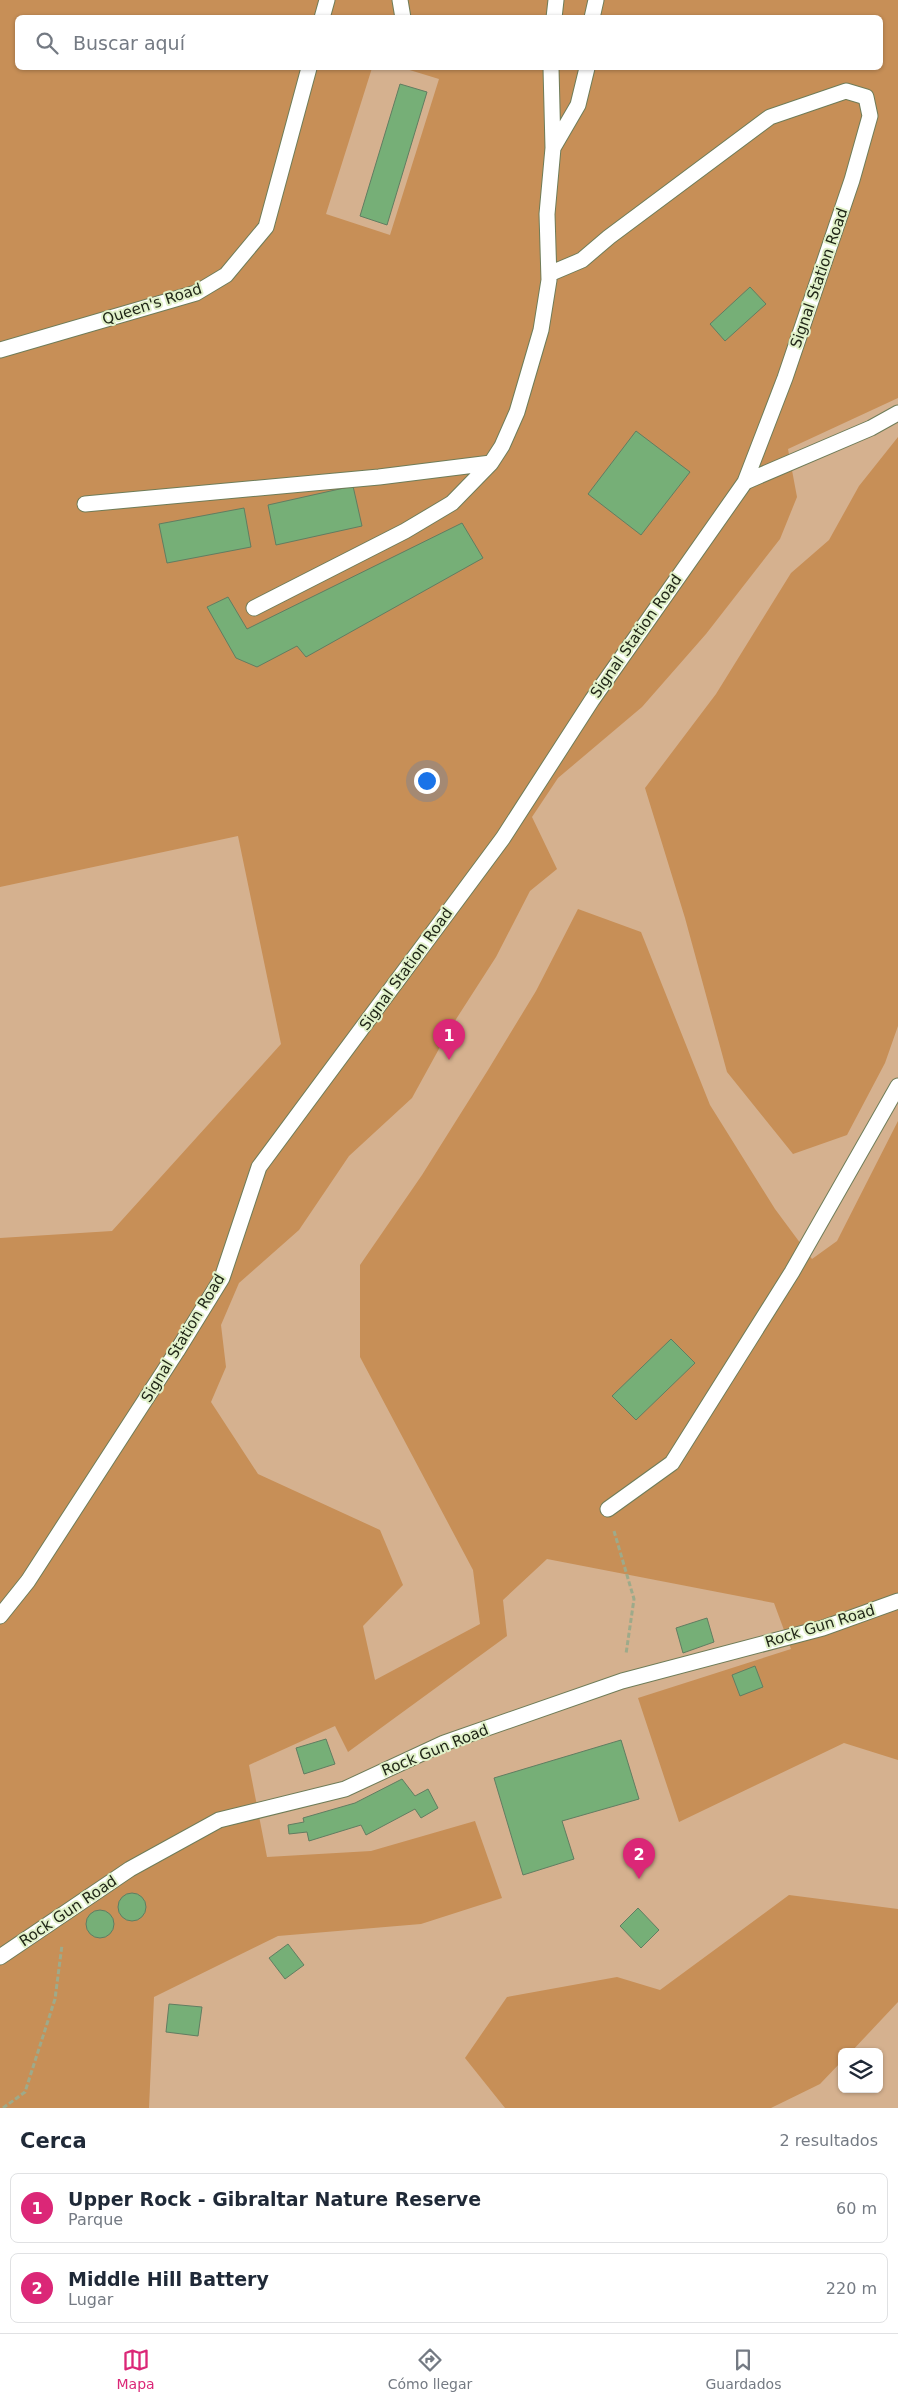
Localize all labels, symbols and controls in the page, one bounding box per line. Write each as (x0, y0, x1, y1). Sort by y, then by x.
search box (15, 15, 883, 70)
icon: search (33, 29, 61, 57)
text: Buscar aquí (73, 32, 185, 54)
street label: Signal Station Road (787, 206, 851, 350)
street label: Queen's Road (100, 279, 204, 329)
street label: Signal Station Road (587, 571, 685, 701)
your location (414, 768, 440, 794)
street label: Signal Station Road (356, 904, 456, 1034)
pin: 1 (433, 1019, 465, 1060)
street label: Signal Station Road (138, 1271, 228, 1405)
street label: Rock Gun Road (763, 1601, 877, 1651)
street label: Rock Gun Road (379, 1720, 491, 1780)
pin: 2 (623, 1838, 655, 1879)
street label: Rock Gun Road (16, 1872, 120, 1950)
map controls (838, 2048, 883, 2093)
button: layers (838, 2048, 883, 2093)
text: Cerca (20, 2129, 87, 2153)
text: 2 resultados (779, 2131, 878, 2150)
text: Upper Rock - Gibraltar Nature Reserve (68, 2188, 481, 2210)
text: 1 (31, 2199, 43, 2218)
text: 60 m (836, 2199, 877, 2218)
text: Parque (68, 2210, 123, 2229)
text: Middle Hill Battery (68, 2268, 269, 2290)
text: 2 (31, 2279, 43, 2298)
text: 220 m (826, 2279, 877, 2298)
text: Lugar (68, 2290, 113, 2309)
tab: Mapa (117, 2346, 155, 2392)
tab: Cómo llegar (388, 2346, 472, 2392)
tab: Guardados (705, 2346, 781, 2392)

